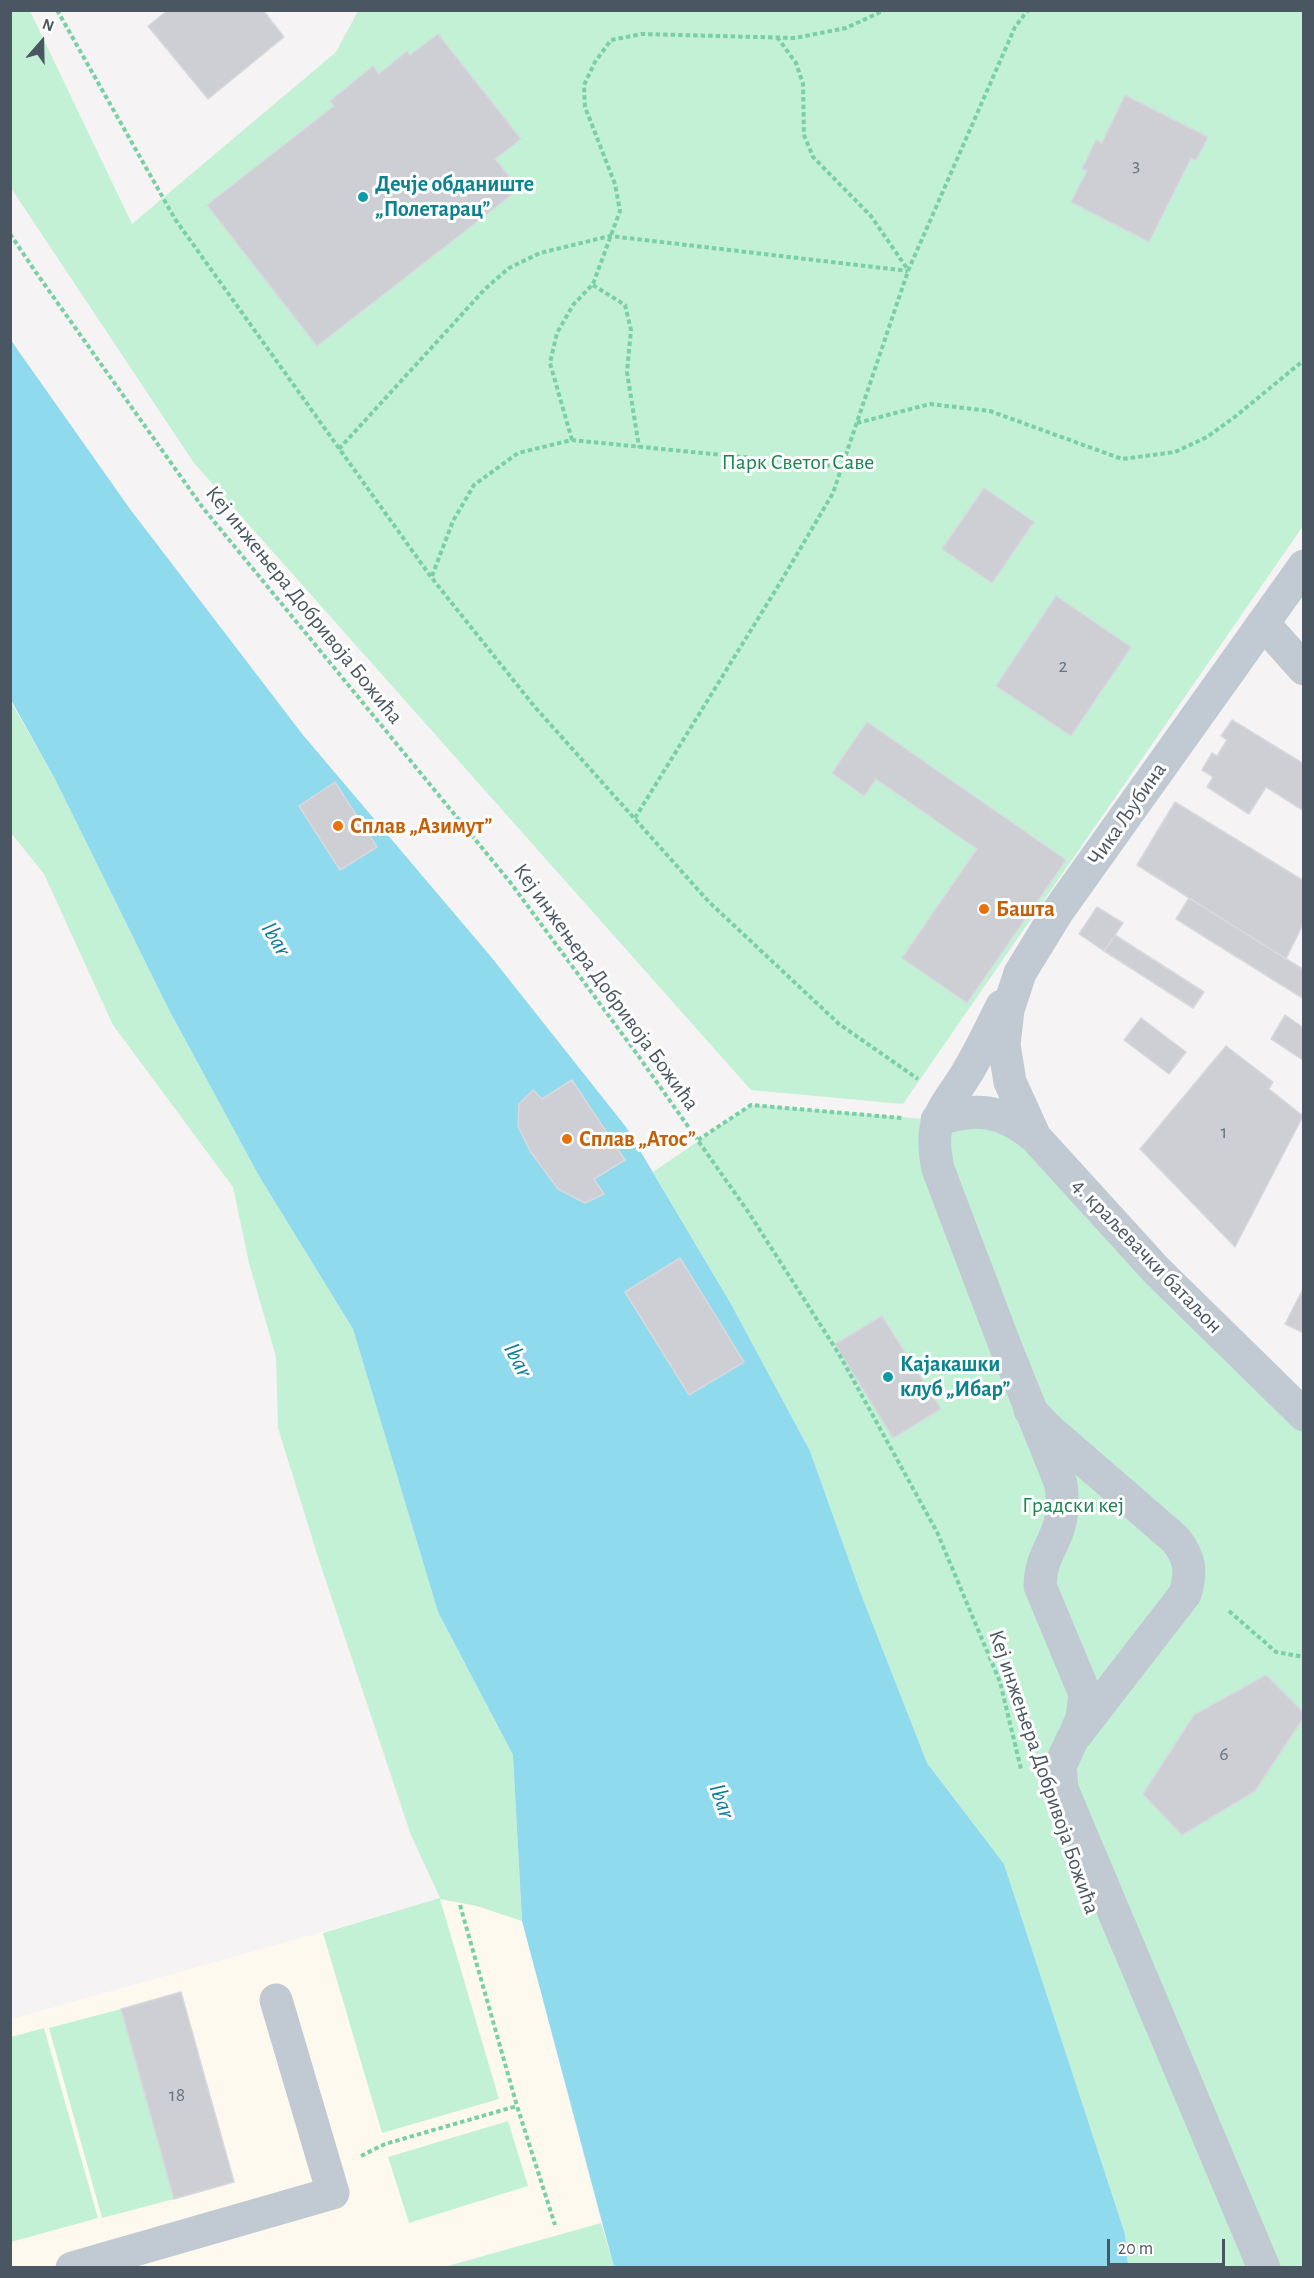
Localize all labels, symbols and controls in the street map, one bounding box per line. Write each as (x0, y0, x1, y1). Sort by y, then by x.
north arrow (12, 12, 72, 72)
text: N (40, 16, 56, 35)
house number: 3 (1132, 153, 1140, 177)
place label: Дечје обданиште „Полетарац” (375, 171, 534, 222)
marker: Дечје обданиште „Полетарац” (356, 190, 370, 204)
park label: Парк Светог Саве (722, 449, 874, 475)
street label: Кеј инжењера Добривоја Божића (200, 480, 408, 730)
house number: 2 (1058, 654, 1068, 678)
street label: Чика Љубина (1082, 757, 1172, 871)
place label: Сплав „Азимут” (350, 813, 492, 839)
marker: Сплав „Азимут” (331, 819, 345, 833)
street label: Кеј инжењера Добривоја Божића (507, 858, 705, 1116)
place label: Башта (996, 896, 1055, 922)
marker: Башта (977, 902, 991, 916)
water label: Ibar (255, 917, 297, 961)
house number: 1 (1221, 1120, 1227, 1144)
place label: Сплав „Атос” (579, 1126, 696, 1152)
marker: Сплав „Атос” (560, 1132, 574, 1146)
street label: 4. краљевачки батаљон (1066, 1173, 1228, 1339)
water label: Ibar (497, 1338, 539, 1382)
place label: Кајакашки клуб „Ибар” (900, 1351, 1010, 1402)
marker: Кајакашки клуб „Ибар” (881, 1370, 895, 1384)
park label: Градски кеј (1022, 1492, 1124, 1518)
street label: Кеј инжењера Добривоја Божића (983, 1626, 1105, 1918)
house number: 6 (1219, 1742, 1229, 1766)
water label: Ibar (702, 1780, 742, 1822)
house number: 18 (169, 2083, 185, 2107)
scale bar (1110, 2227, 1228, 2265)
text: 20 m (1118, 2240, 1153, 2258)

